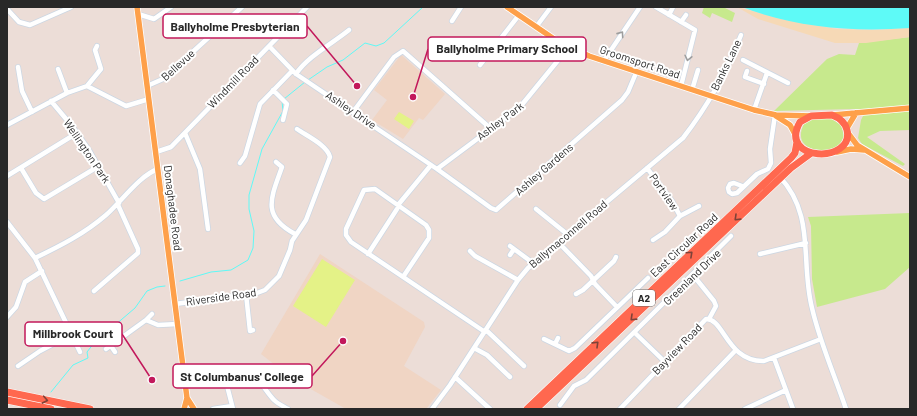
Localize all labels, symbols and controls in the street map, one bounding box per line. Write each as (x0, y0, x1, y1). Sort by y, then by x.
callout: Ballyholme Presbyterian (163, 14, 307, 38)
text: Ballyholme Presbyterian (171, 19, 299, 33)
one-way arrow (616, 31, 624, 38)
callout: Ballyholme Primary School (428, 37, 586, 61)
street label: Banks Lane (708, 37, 743, 92)
text: Ballyholme Primary School (436, 41, 578, 55)
street label: Groomsport Road (598, 42, 682, 81)
street label: Bellevue (158, 46, 197, 83)
street label: Windmill Road (204, 53, 261, 111)
one-way arrow (684, 54, 693, 61)
street label: Ashley Drive (324, 88, 379, 131)
street label: Ashley Park (474, 99, 526, 142)
street label: Wellington Park (61, 116, 114, 186)
street label: Ashley Gardens (512, 140, 575, 197)
street label: Donaghadee Road (162, 164, 185, 251)
street label: Portview (647, 171, 682, 213)
street label: Ballymaconnell Road (526, 197, 609, 270)
street label: East Circular Road (647, 210, 720, 279)
one-way arrow (734, 213, 742, 221)
street label: Greenland Drive (660, 246, 723, 307)
one-way arrow (685, 251, 693, 259)
street label: Riverside Road (185, 285, 257, 308)
road number: A2 (633, 290, 655, 306)
one-way arrow (630, 313, 638, 320)
street label: Bayview Road (649, 321, 704, 377)
callout: Millbrook Court (25, 322, 122, 346)
text: Millbrook Court (33, 326, 114, 340)
one-way arrow (591, 341, 599, 349)
callout: St Columbanus' College (173, 364, 312, 388)
text: St Columbanus' College (180, 369, 304, 383)
one-way arrow (42, 395, 48, 404)

